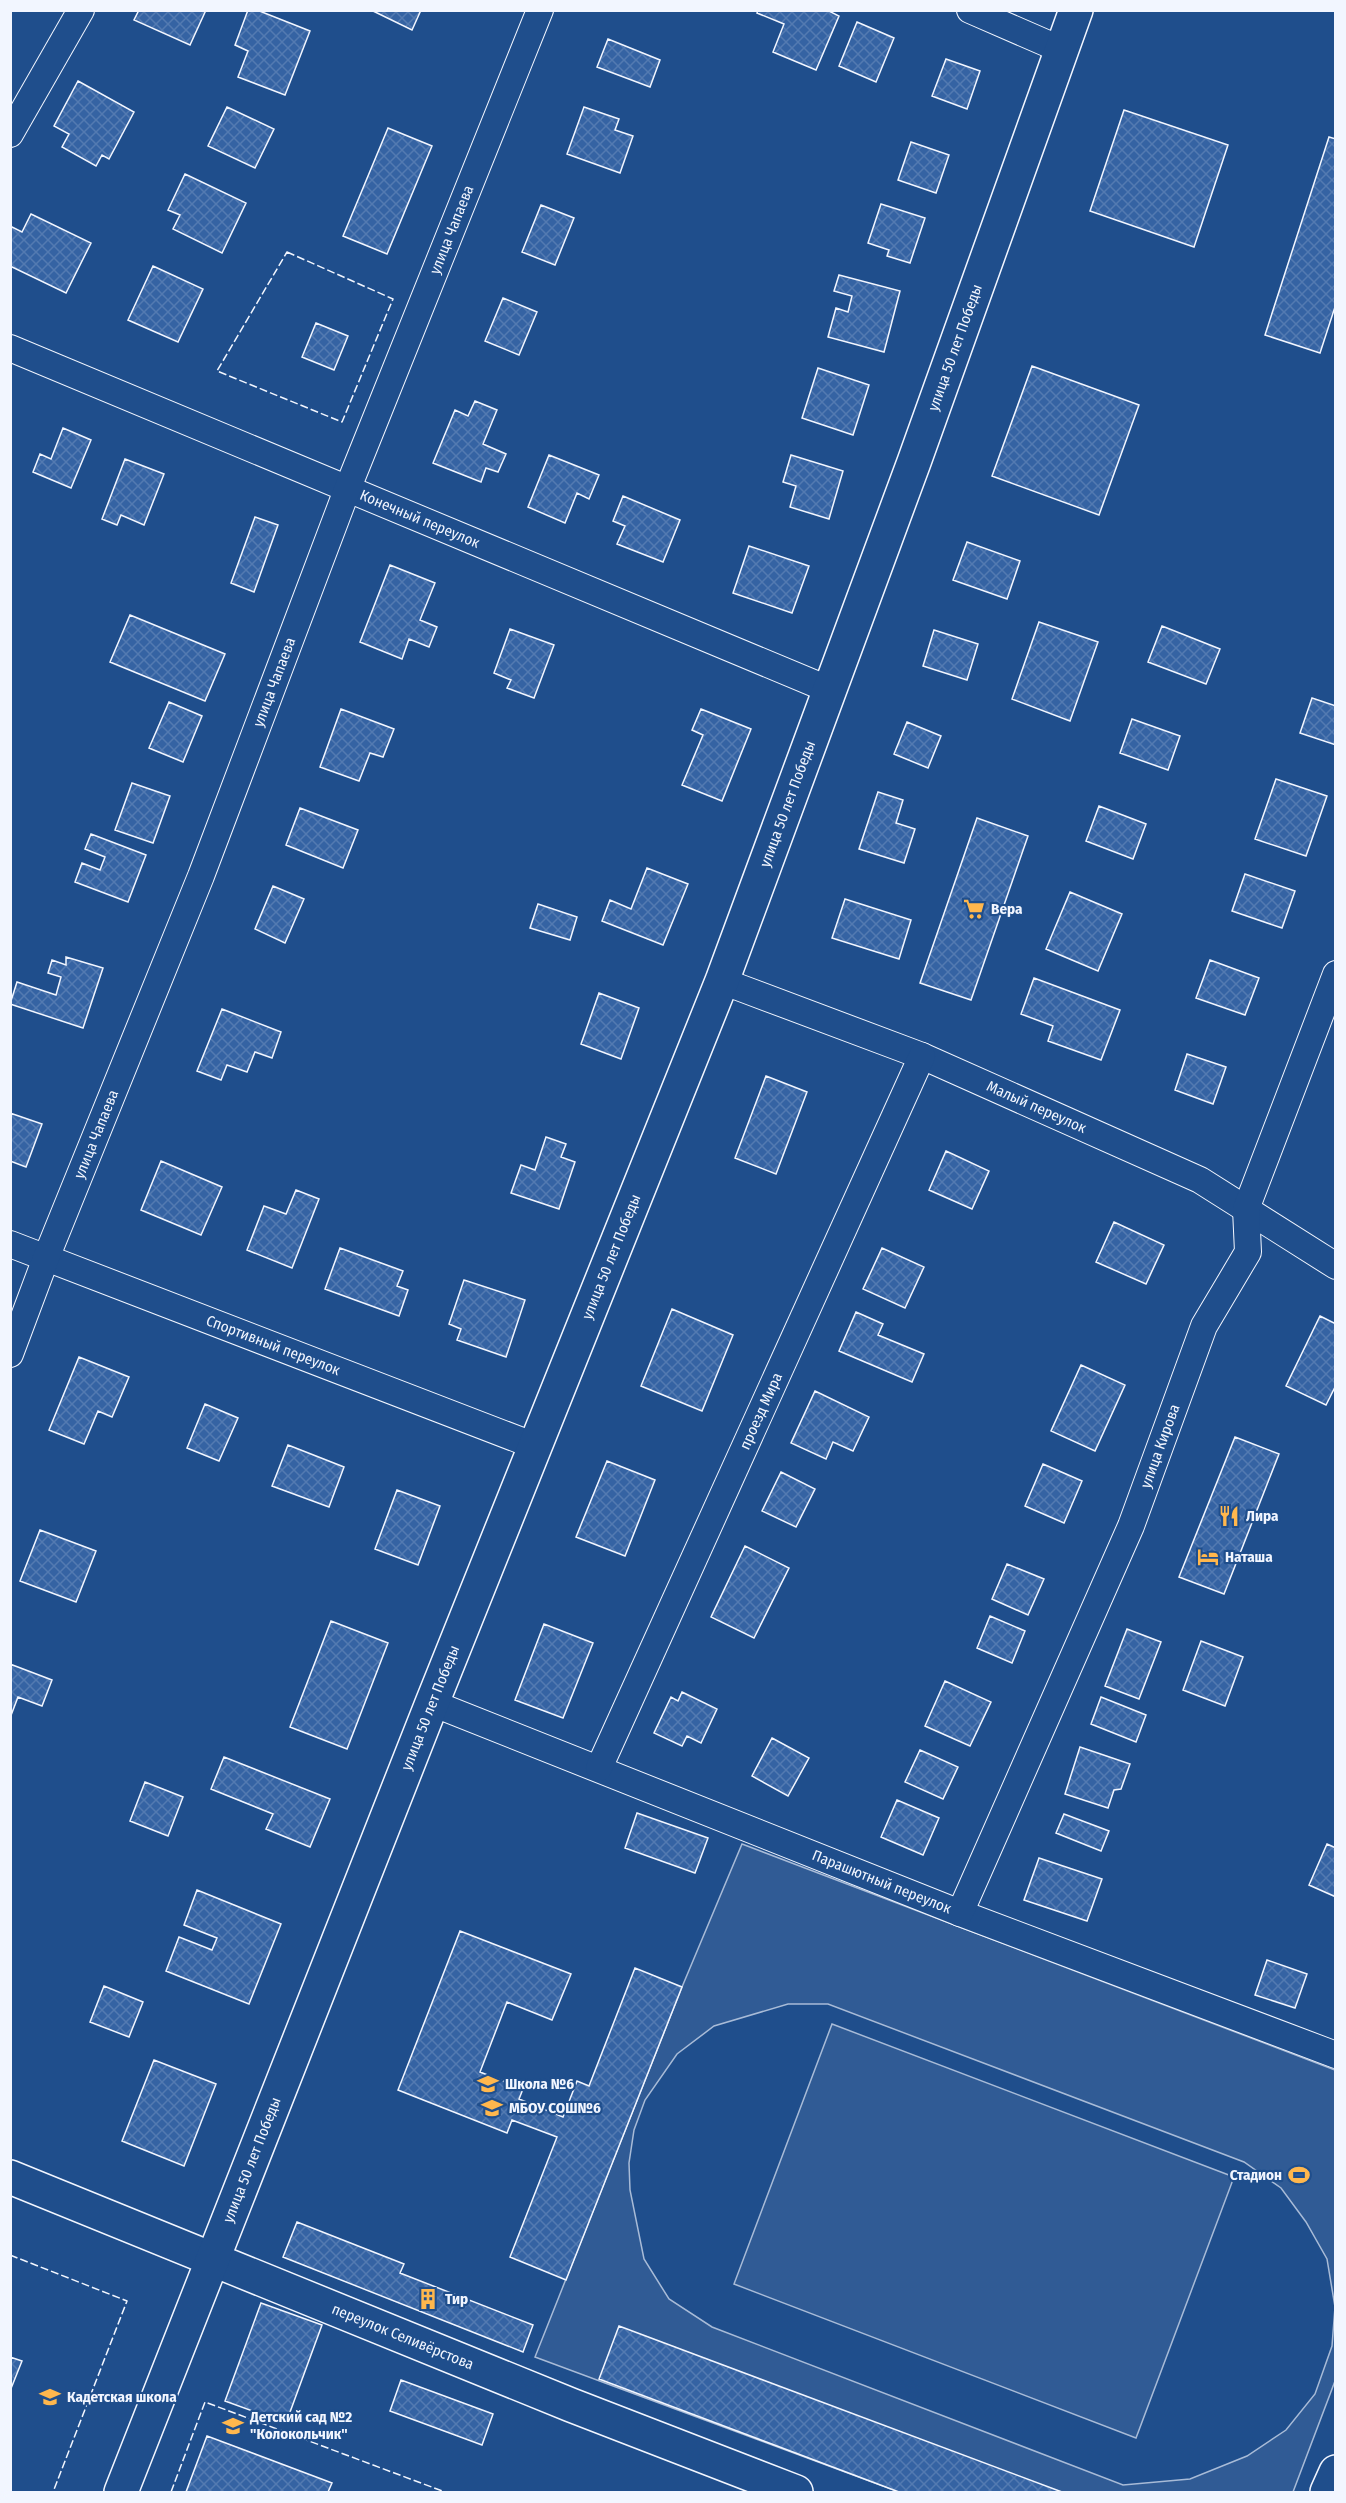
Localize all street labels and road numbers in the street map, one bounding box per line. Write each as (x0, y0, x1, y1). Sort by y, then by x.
street label: улица Чапаева (426, 183, 478, 277)
street label: улица 50 лет Победы (924, 282, 986, 413)
street label: Конечный переулок (357, 486, 482, 552)
street label: улица Чапаева (249, 635, 299, 729)
street label: улица 50 лет Победы (756, 738, 819, 870)
street label: Малый переулок (984, 1077, 1089, 1137)
street label: улица Чапаева (70, 1087, 122, 1181)
street label: улица 50 лет Победы (578, 1192, 644, 1322)
street label: Спортивный переулок (204, 1311, 343, 1379)
street label: проезд Мира (736, 1370, 786, 1452)
street label: улица Кирова (1137, 1402, 1184, 1491)
street label: улица 50 лет Победы (397, 1642, 463, 1773)
street label: Парашютный переулок (810, 1846, 954, 1918)
street label: улица 50 лет Победы (219, 2095, 285, 2225)
street label: переулок Селивёрстова (329, 2300, 476, 2374)

